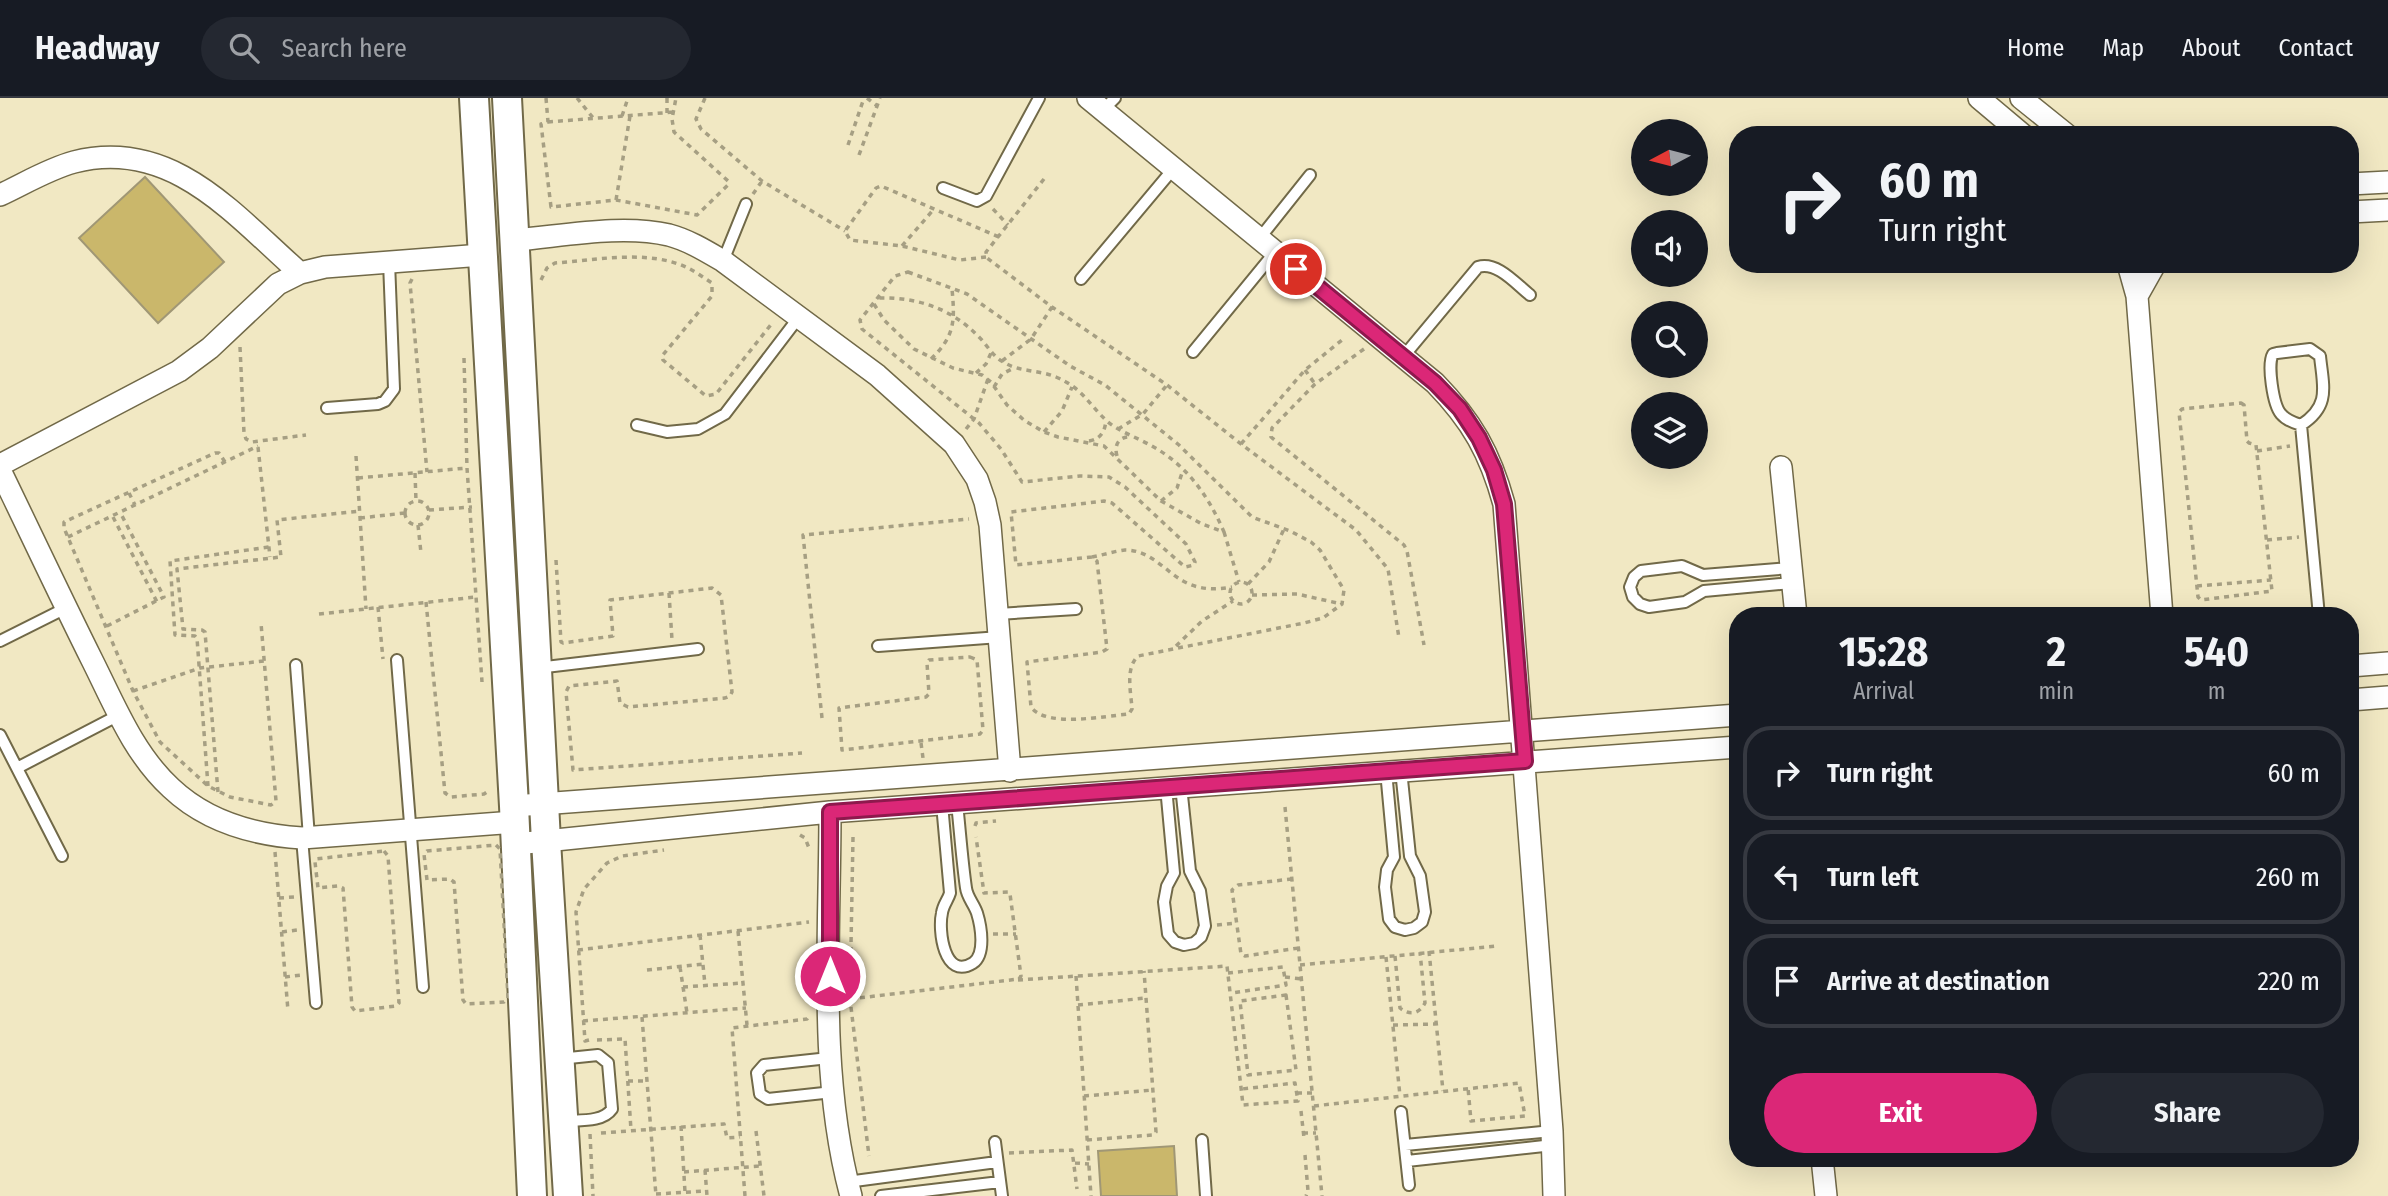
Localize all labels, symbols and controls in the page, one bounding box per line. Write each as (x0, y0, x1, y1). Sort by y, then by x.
search box (201, 17, 691, 80)
text: Headway (35, 28, 159, 68)
icon: search (225, 29, 263, 67)
text: Search here (281, 33, 407, 64)
text: Home (2007, 34, 2064, 62)
text: Map (2102, 34, 2144, 62)
text: About (2182, 34, 2240, 62)
text: Contact (2278, 34, 2353, 62)
north arrow (1631, 119, 1708, 196)
map controls (1631, 119, 1708, 469)
text: 60 m (1879, 151, 1979, 210)
icon: right (1764, 154, 1855, 245)
button: sound (1631, 210, 1708, 287)
text: Turn right (1879, 211, 2006, 249)
pin (1266, 239, 1326, 299)
icon: arrive (1277, 250, 1315, 288)
button: search (1631, 301, 1708, 378)
button: layers (1631, 392, 1708, 469)
text: 15:28 (1839, 627, 1929, 677)
text: 2 (2047, 627, 2066, 677)
text: 540 (2184, 627, 2249, 677)
text: Arrival (1853, 677, 1914, 705)
text: min (2038, 677, 2074, 705)
text: m (2208, 677, 2225, 705)
icon: right (1768, 754, 1806, 792)
text: Turn right (1827, 758, 1933, 789)
text: 60 m (2267, 758, 2320, 789)
icon: left (1768, 858, 1806, 896)
text: Turn left (1827, 862, 1919, 893)
text: 260 m (2256, 862, 2320, 893)
position arrow (793, 939, 867, 1013)
icon: arrive (1768, 962, 1806, 1000)
text: Arrive at destination (1827, 966, 2050, 997)
text: 220 m (2257, 966, 2320, 997)
button: Exit (1764, 1073, 2037, 1153)
button: Share (2051, 1073, 2324, 1153)

